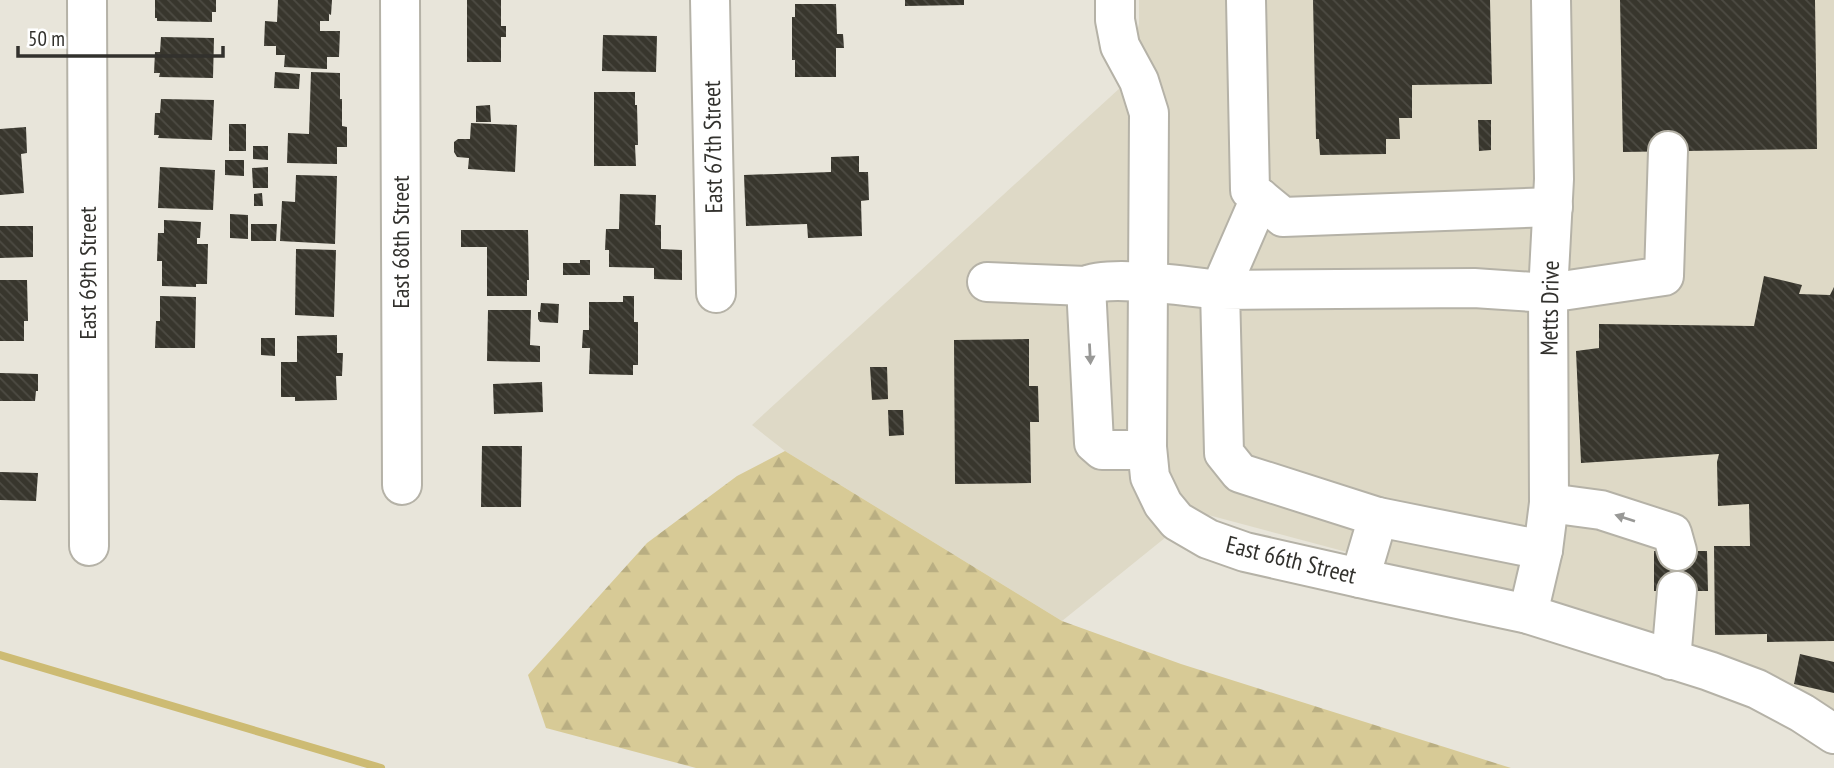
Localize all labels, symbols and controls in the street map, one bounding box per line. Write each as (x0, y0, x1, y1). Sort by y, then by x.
scale bar (18, 14, 222, 58)
text: 50 m (28, 25, 65, 52)
street label: East 67th Street (696, 80, 729, 214)
street label: East 68th Street (385, 175, 416, 309)
street label: East 69th Street (72, 206, 103, 340)
street label: Metts Drive (1533, 260, 1566, 356)
one-way arrow (1084, 343, 1095, 365)
one-way arrow (1614, 512, 1635, 522)
street label: East 66th Street (1223, 528, 1360, 591)

